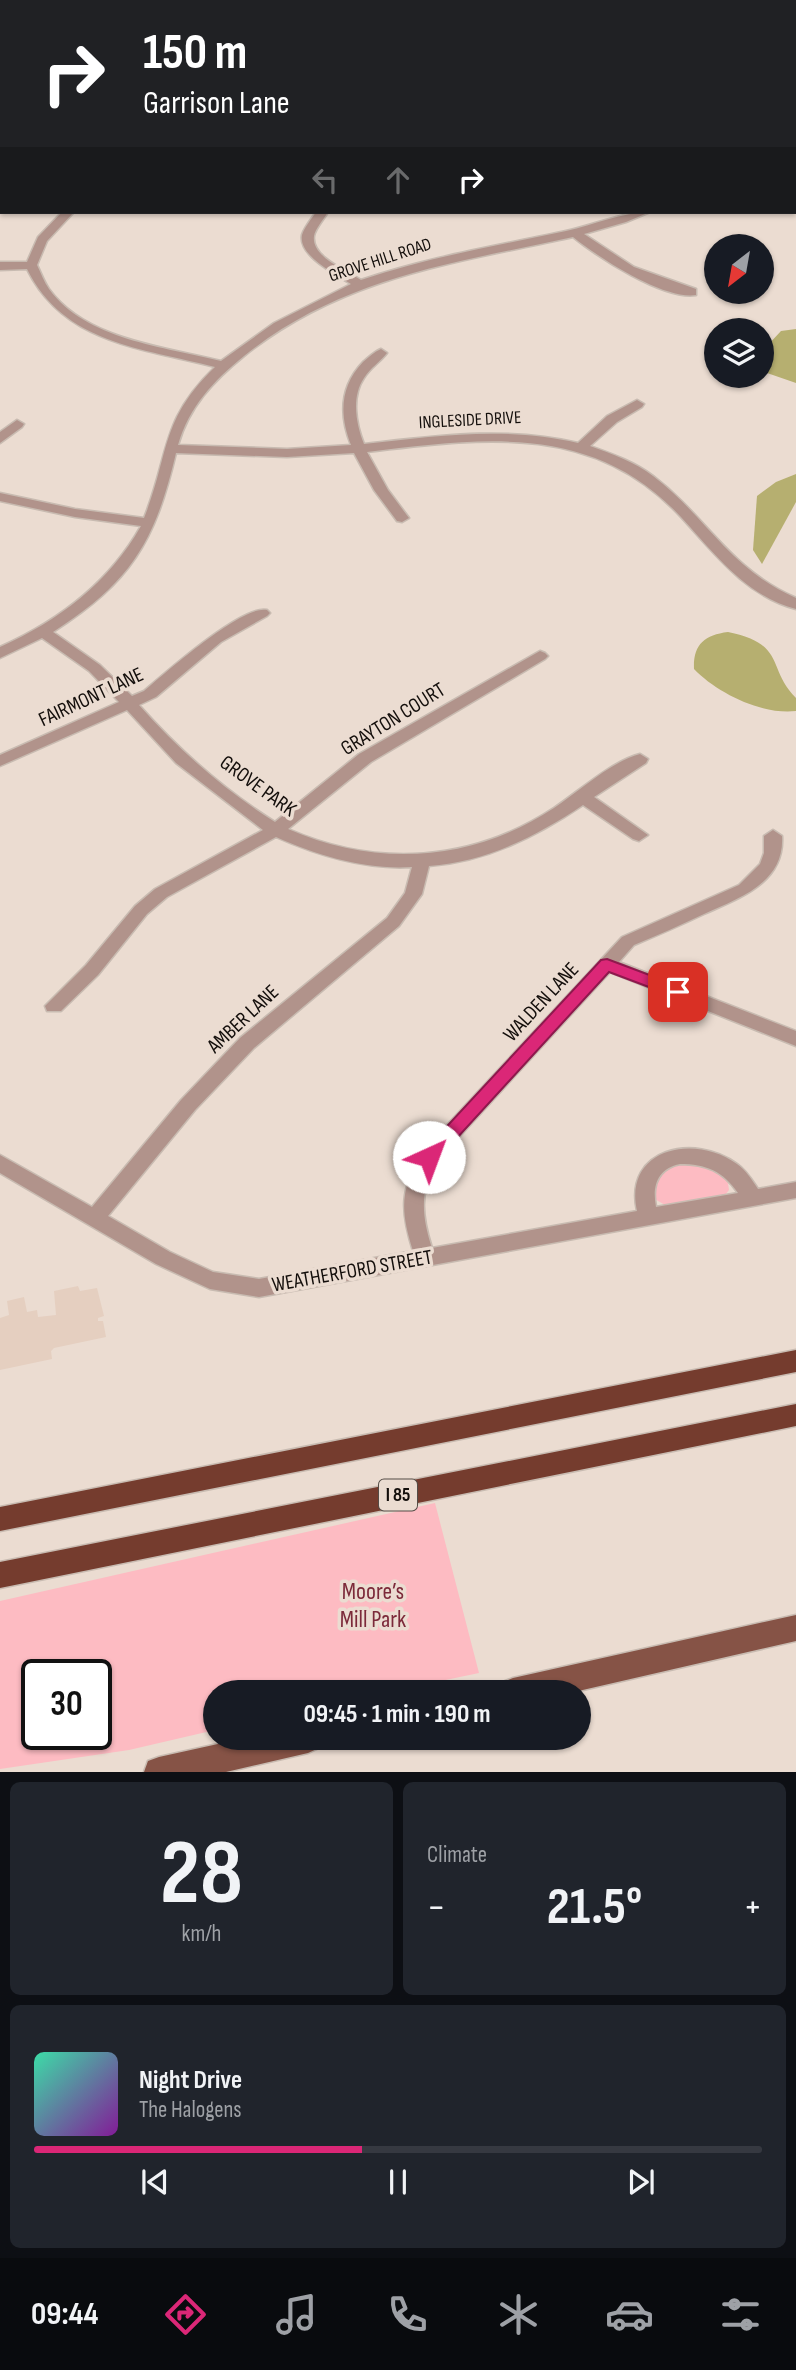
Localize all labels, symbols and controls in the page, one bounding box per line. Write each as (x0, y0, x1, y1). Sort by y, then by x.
text: 150 m (143, 24, 247, 83)
icon: right (28, 28, 119, 119)
text: Garrison Lane (143, 84, 290, 123)
icon: left (306, 161, 344, 199)
icon: ahead (379, 161, 417, 199)
icon: right (452, 161, 490, 199)
street label: GROVE HILL ROAD (326, 234, 434, 286)
north arrow (704, 234, 774, 304)
map controls (704, 234, 774, 388)
button: layers (704, 318, 774, 388)
street label: INGLESIDE DRIVE (418, 407, 522, 433)
street label: FAIRMONT LANE (35, 662, 147, 732)
street label: GRAYTON COURT (336, 677, 450, 761)
street label: GROVE PARK (215, 750, 301, 822)
street label: WALDEN LANE (498, 957, 584, 1047)
pin (648, 962, 708, 1022)
icon: arrive (659, 973, 697, 1011)
street label: AMBER LANE (201, 980, 284, 1059)
position arrow (392, 1120, 466, 1194)
street label: WEATHERFORD STREET (270, 1245, 435, 1297)
road number: I 85 (379, 1480, 417, 1511)
park label: Moore’s Mill Park (340, 1577, 406, 1634)
speed limit sign: 30 (21, 1659, 112, 1750)
text: 09:45 · 1 min · 190 m (303, 1699, 491, 1730)
text: 28 (160, 1820, 243, 1929)
text: Climate (427, 1841, 487, 1869)
text: 21.5° (547, 1876, 642, 1939)
text: − (427, 1885, 446, 1930)
text: + (743, 1885, 762, 1930)
text: km/h (182, 1920, 221, 1948)
text: Night Drive (139, 2065, 242, 2096)
text: The Halogens (139, 2096, 242, 2124)
icon: previous (136, 2163, 174, 2201)
icon: pause (379, 2163, 417, 2201)
icon: next (622, 2163, 660, 2201)
icon: directions (161, 2290, 210, 2339)
icon: music (272, 2290, 321, 2339)
icon: phone (383, 2290, 432, 2339)
icon: climate (494, 2290, 543, 2339)
icon: car (605, 2290, 654, 2339)
icon: filters (716, 2290, 765, 2339)
text: 09:44 (31, 2295, 98, 2334)

